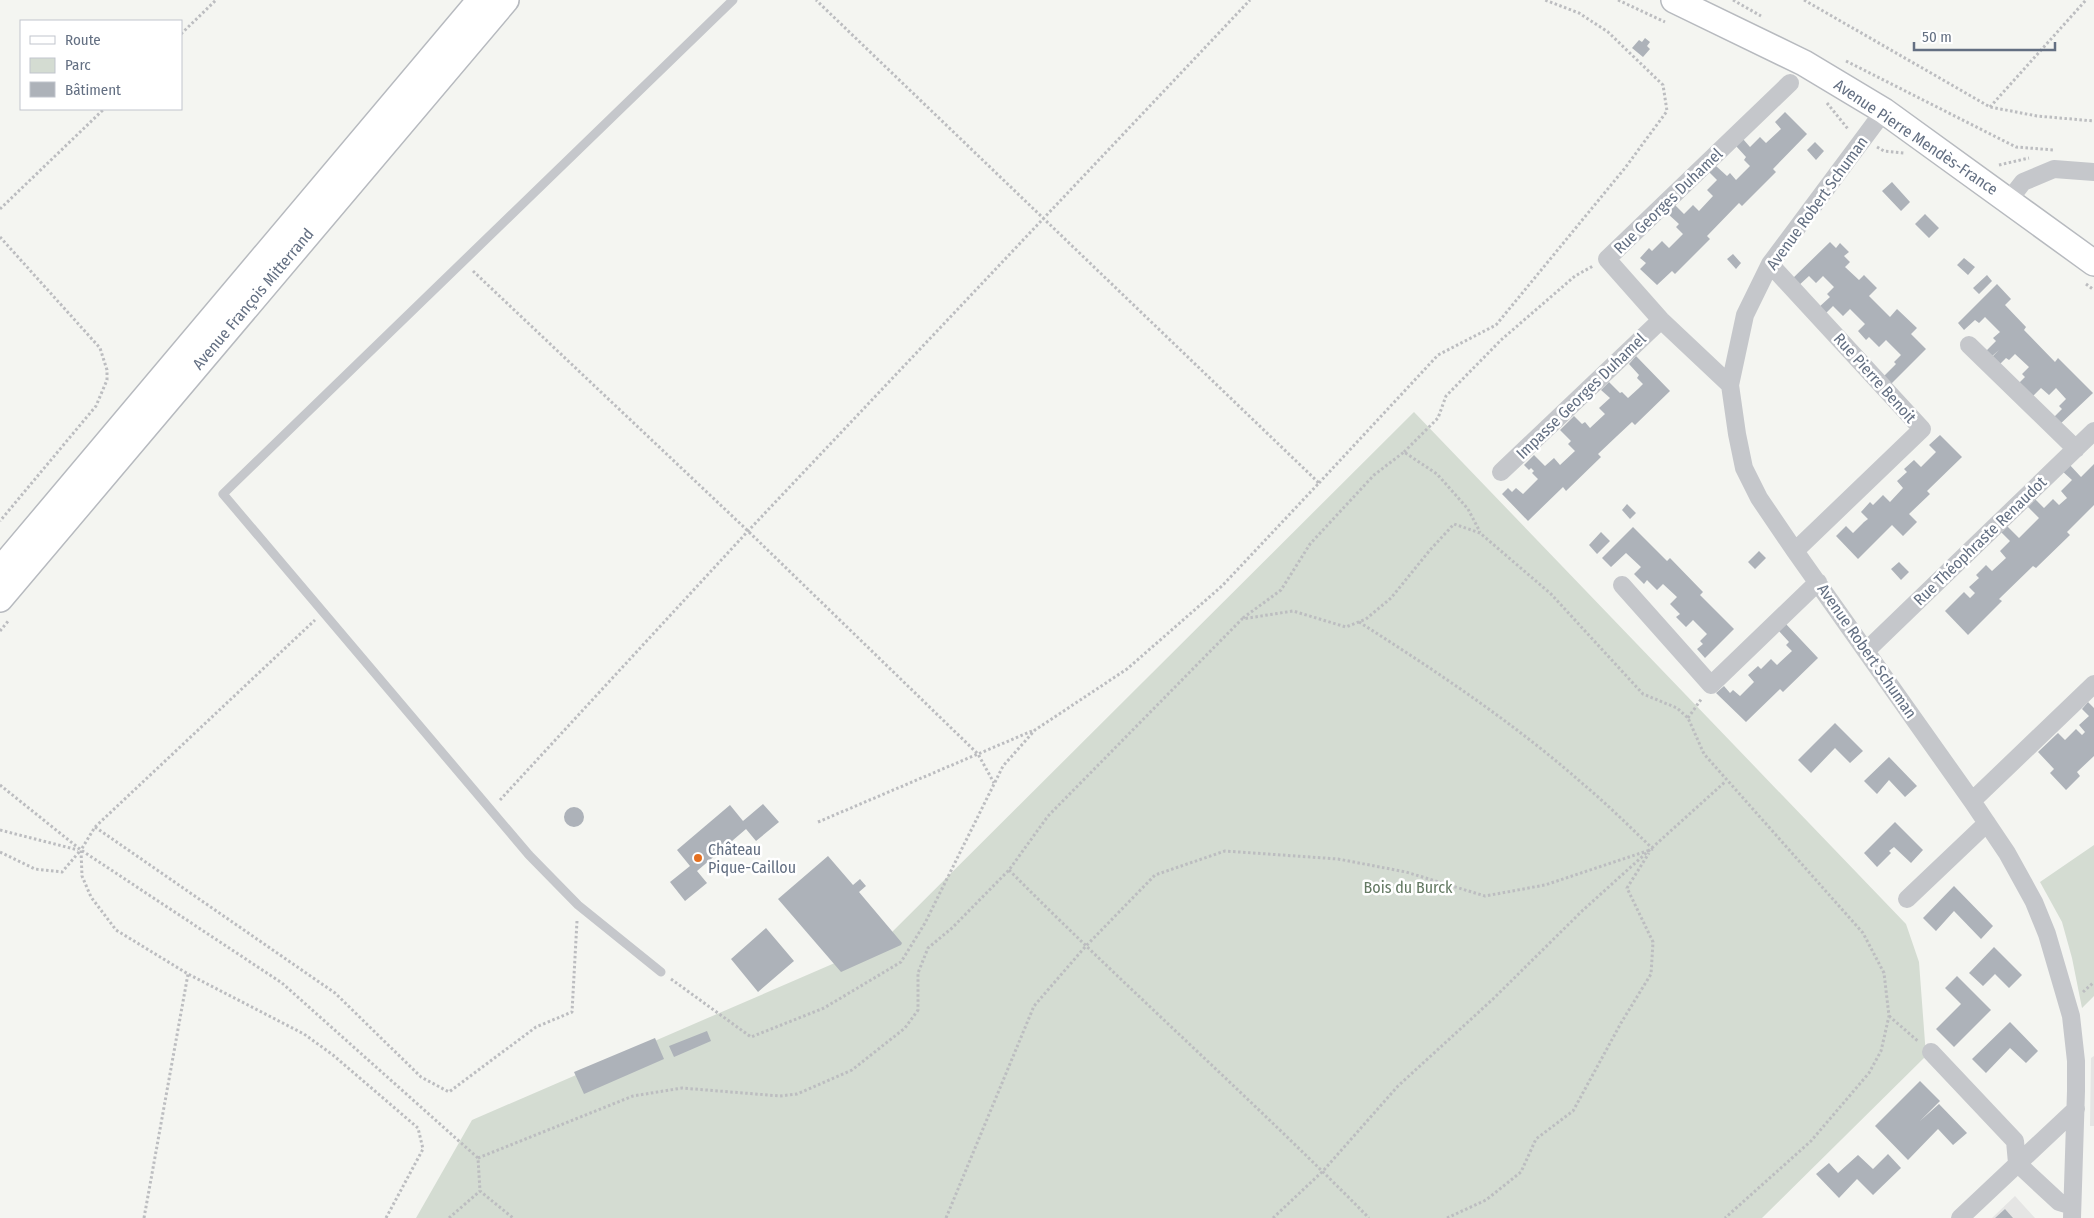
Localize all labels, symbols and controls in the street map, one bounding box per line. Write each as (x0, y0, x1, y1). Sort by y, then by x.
legend (20, 20, 182, 110)
scale bar (1914, 20, 2055, 52)
text: 50 m (1922, 28, 1952, 46)
text: Route (65, 31, 101, 49)
text: Parc (65, 56, 91, 74)
street label: Avenue Pierre Mendès-France (1830, 75, 2002, 199)
text: Bâtiment (65, 81, 121, 99)
street label: Avenue Robert Schuman (1762, 133, 1872, 273)
street label: Rue Georges Duhamel (1610, 144, 1726, 258)
street label: Avenue François Mitterrand (188, 225, 318, 373)
street label: Impasse Georges Duhamel (1512, 329, 1650, 463)
street label: Rue Pierre Benoit (1830, 329, 1921, 427)
street label: Rue Théophraste Renaudot (1910, 472, 2051, 609)
street label: Avenue Robert Schuman (1813, 580, 1921, 722)
place label: Château Pique-Caillou (708, 840, 796, 877)
marker: Château Pique-Caillou (692, 852, 704, 864)
park label: Bois du Burck (1363, 878, 1453, 897)

